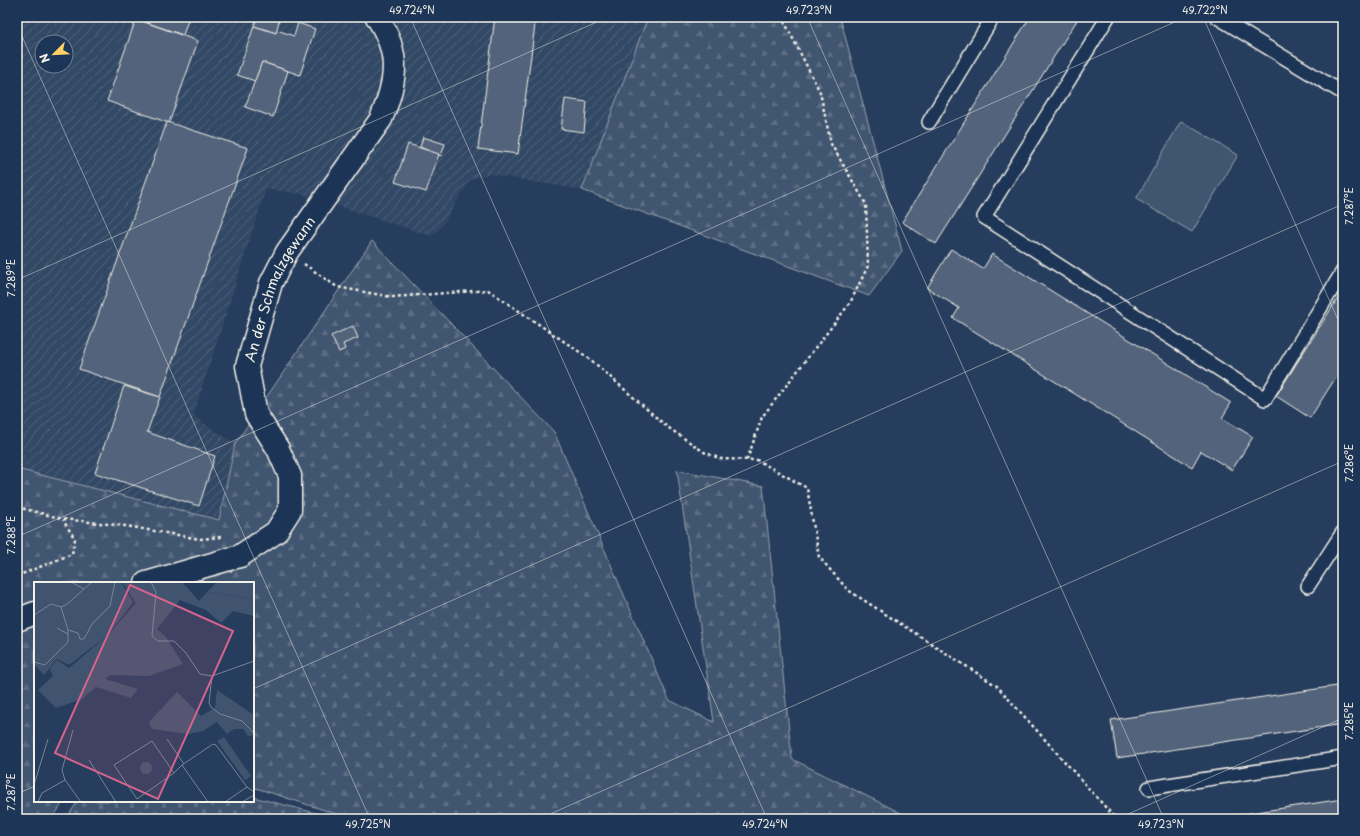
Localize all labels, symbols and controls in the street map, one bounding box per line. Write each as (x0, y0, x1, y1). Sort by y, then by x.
text: 49.724°N (389, 2, 435, 17)
text: 49.723°N (786, 2, 832, 17)
text: 49.722°N (1182, 2, 1228, 17)
north arrow (34, 34, 74, 74)
text: N (35, 51, 54, 66)
text: 7.287°E (1341, 187, 1356, 225)
street label: An der Schmalzgewann (238, 212, 320, 364)
text: 7.289°E (3, 259, 18, 297)
text: 7.286°E (1341, 444, 1356, 482)
text: 7.288°E (3, 516, 18, 554)
inset map (34, 582, 254, 802)
text: 7.285°E (1341, 702, 1356, 740)
text: 7.287°E (3, 773, 18, 811)
text: 49.725°N (345, 816, 391, 831)
text: 49.724°N (742, 816, 788, 831)
text: 49.723°N (1138, 816, 1184, 831)

